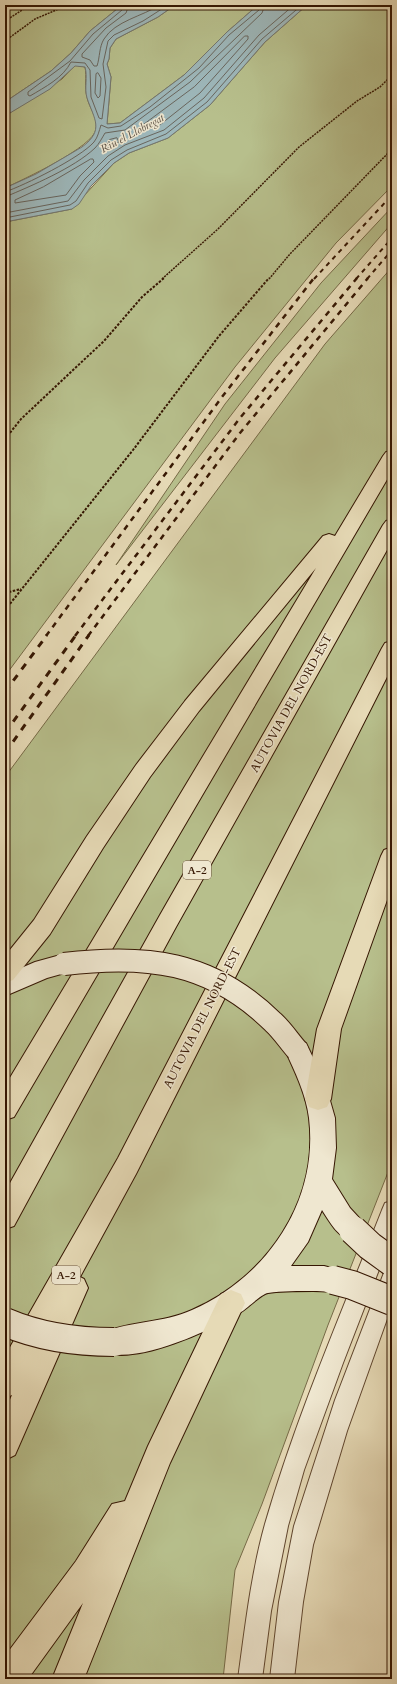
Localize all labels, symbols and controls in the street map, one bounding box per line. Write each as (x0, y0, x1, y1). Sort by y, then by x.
water label: Riu el Llobregat (98, 110, 167, 157)
street label: AUTOVIA DEL NORD-EST (246, 631, 336, 775)
road number: A-2 (183, 861, 211, 879)
street label: AUTOVIA DEL NORD-EST (159, 945, 245, 1091)
road number: A-2 (52, 1266, 80, 1284)

